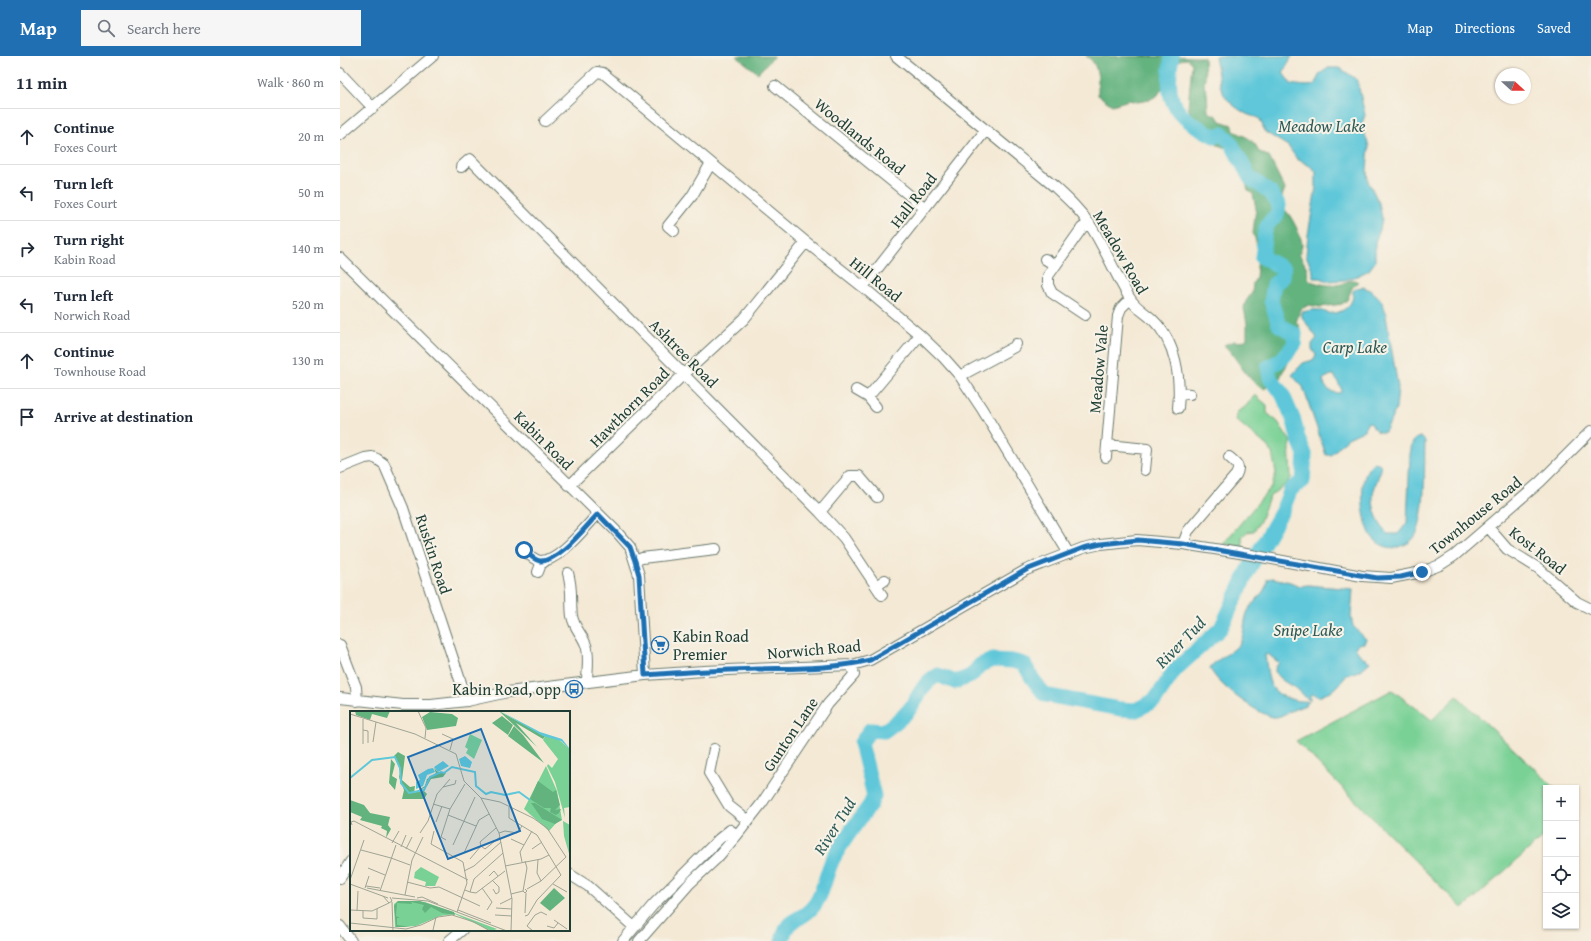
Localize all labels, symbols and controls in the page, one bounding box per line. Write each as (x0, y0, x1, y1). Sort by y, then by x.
search box (81, 10, 361, 46)
text: Map (20, 14, 57, 42)
icon: search (95, 17, 117, 39)
text: Search here (127, 18, 201, 39)
text: Map (1407, 18, 1433, 38)
text: Directions (1455, 18, 1515, 38)
text: Saved (1537, 18, 1571, 38)
north arrow (1495, 68, 1531, 104)
text: 11 min (16, 70, 67, 95)
text: Walk · 860 m (257, 73, 324, 92)
street label: Woodlands Road (809, 92, 911, 180)
water label: Meadow Lake (1278, 113, 1366, 138)
text: Continue (54, 117, 115, 138)
icon: ahead (16, 126, 38, 148)
text: 20 m (298, 127, 324, 146)
text: Foxes Court (54, 138, 117, 157)
street label: Hall Road (884, 167, 942, 233)
text: Turn left (54, 173, 113, 194)
icon: left (16, 182, 38, 204)
text: 50 m (298, 183, 324, 202)
text: Foxes Court (54, 194, 117, 213)
street label: Meadow Road (1087, 206, 1155, 299)
text: Turn right (54, 229, 125, 250)
icon: right (16, 238, 38, 260)
text: 140 m (292, 239, 324, 258)
text: Kabin Road (54, 250, 116, 269)
street label: Hill Road (845, 250, 908, 308)
text: Turn left (54, 285, 113, 306)
icon: left (16, 294, 38, 316)
text: 520 m (292, 295, 324, 314)
text: Norwich Road (54, 306, 130, 325)
street label: Ashtree Road (644, 313, 724, 393)
street label: Meadow Vale (1082, 324, 1114, 414)
water label: Carp Lake (1323, 334, 1387, 359)
text: Continue (54, 341, 115, 362)
icon: ahead (16, 350, 38, 372)
text: 130 m (292, 351, 324, 370)
street label: Hawthorn Road (584, 361, 675, 452)
text: Townhouse Road (54, 362, 146, 381)
street label: Kabin Road (509, 405, 580, 476)
icon: arrive (16, 406, 38, 428)
text: Arrive at destination (54, 406, 193, 427)
street label: Townhouse Road (1423, 470, 1527, 560)
street label: Ruskin Road (410, 511, 458, 598)
street label: Kost Road (1504, 520, 1572, 580)
route start (515, 541, 533, 559)
route end (1413, 563, 1431, 581)
water label: River Tud (1148, 610, 1211, 674)
water label: Snipe Lake (1273, 617, 1343, 642)
place label: Kabin Road Premier (673, 624, 749, 666)
street label: Norwich Road (766, 633, 862, 665)
supermarket icon: Kabin Road Premier (650, 635, 670, 655)
place label: Kabin Road, opp (452, 677, 561, 701)
bus stop icon: Kabin Road, opp (564, 679, 584, 699)
street label: Gunton Lane (756, 692, 824, 776)
inset map (350, 711, 570, 931)
map controls (1543, 785, 1579, 929)
button: + (1543, 785, 1579, 821)
water label: River Tud (806, 792, 861, 860)
button: − (1543, 821, 1579, 857)
button: locate (1543, 857, 1579, 893)
button: layers (1543, 893, 1579, 929)

